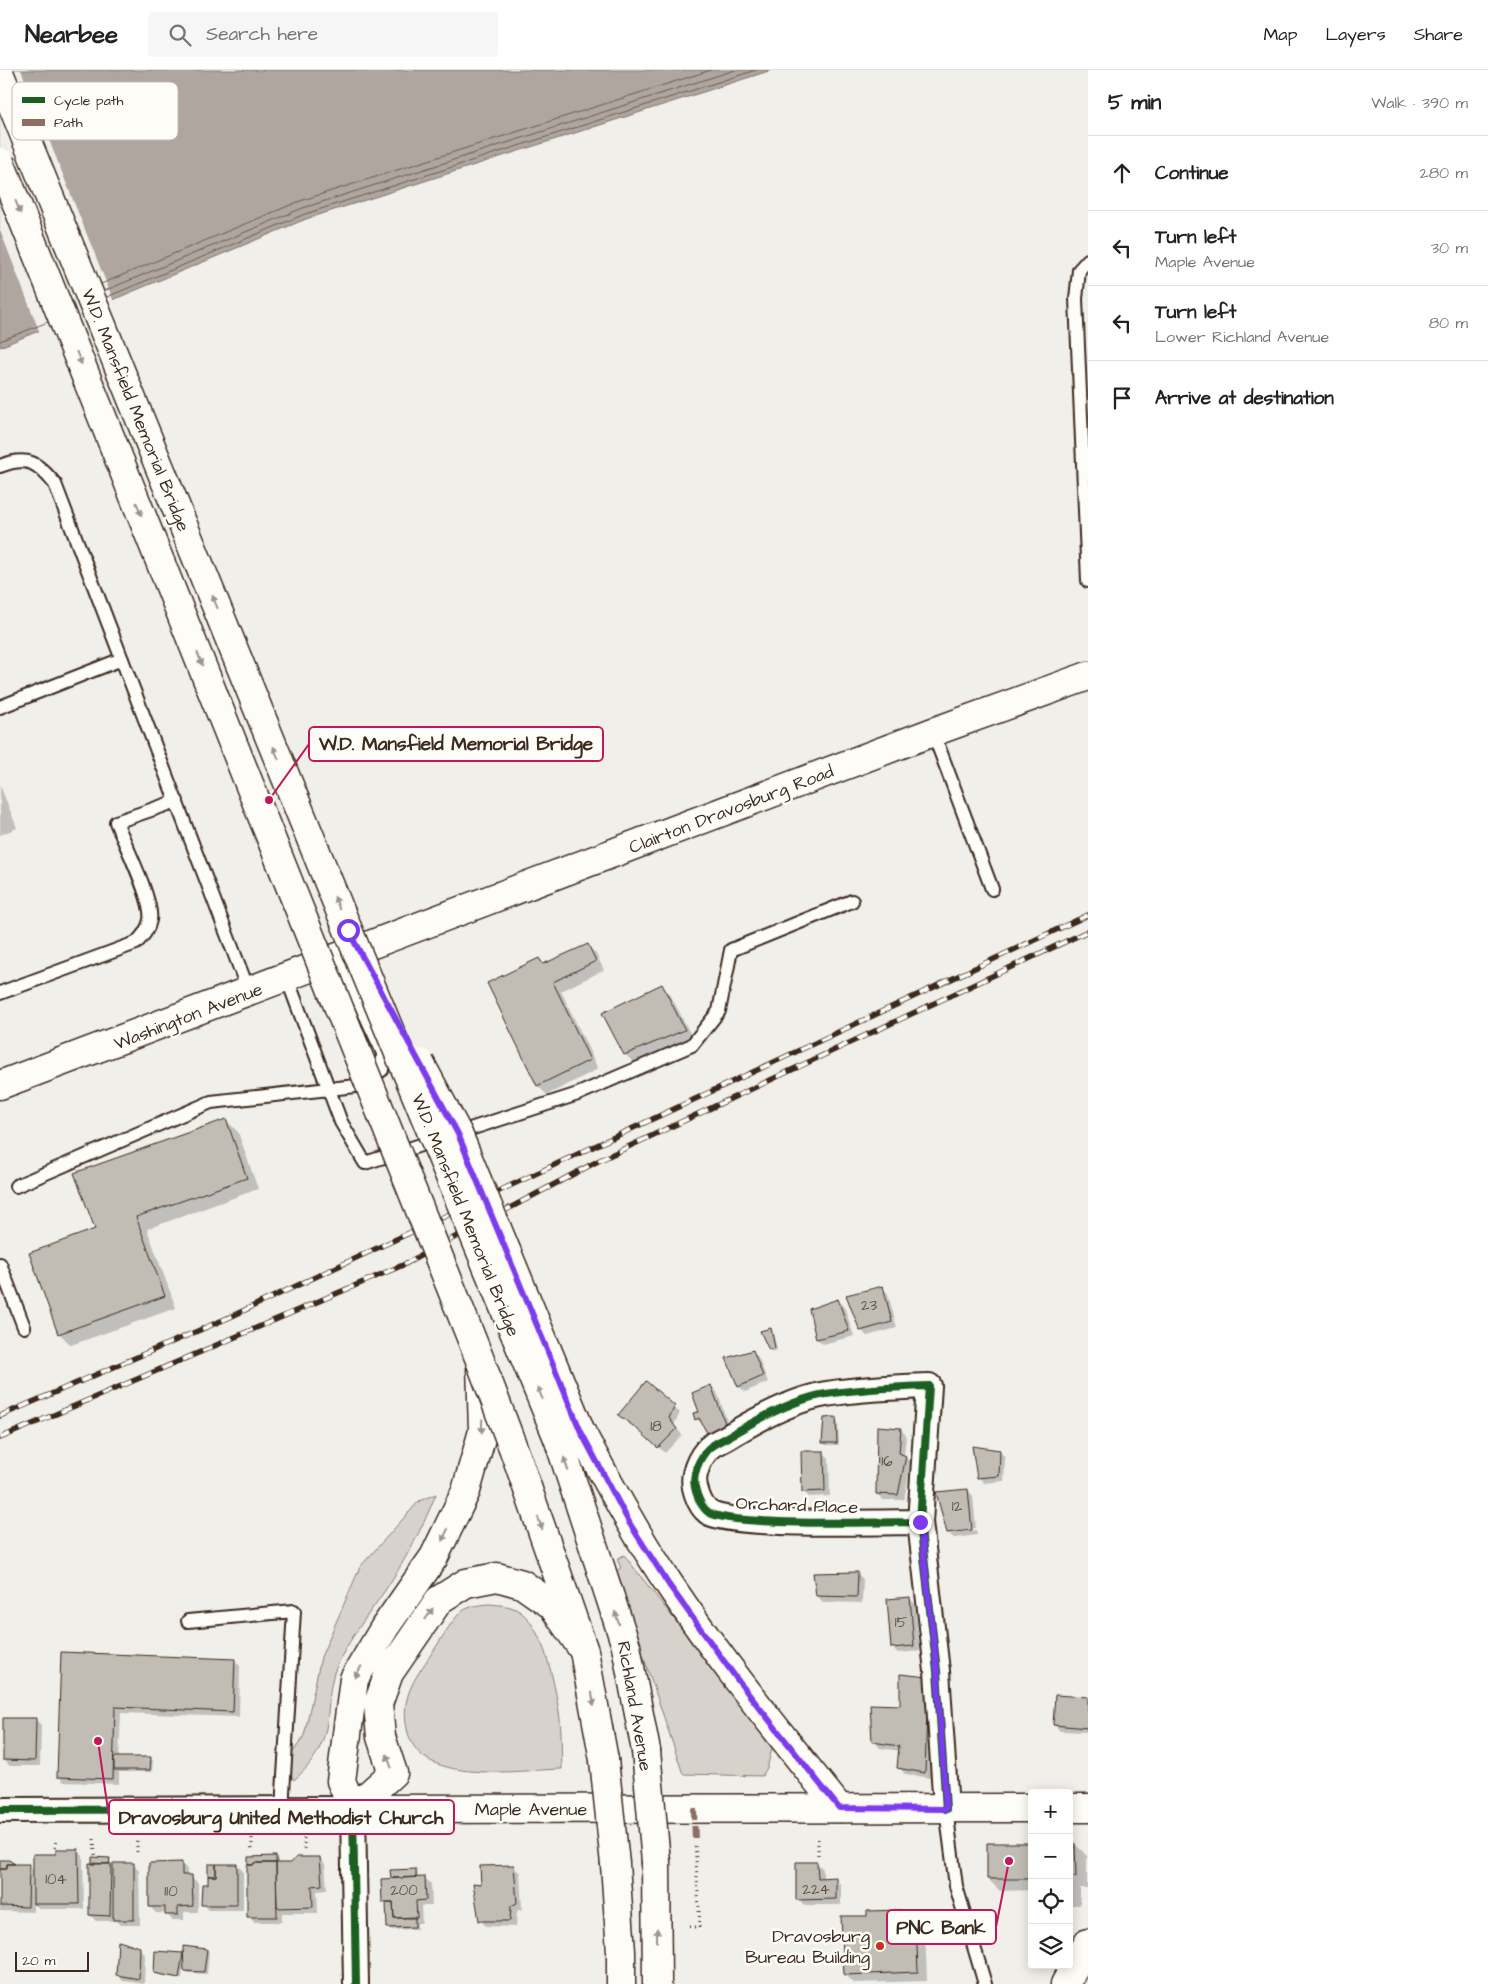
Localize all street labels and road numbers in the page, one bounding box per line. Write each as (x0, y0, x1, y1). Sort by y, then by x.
street label: W.D. Mansfield Memorial Bridge (74, 285, 196, 536)
street label: Clairton Dravosburg Road (625, 759, 837, 861)
street label: Washington Avenue (110, 977, 267, 1057)
street label: W.D. Mansfield Memorial Bridge (404, 1090, 526, 1341)
street label: Orchard Place (735, 1491, 859, 1520)
street label: Richland Avenue (611, 1639, 658, 1773)
street label: Maple Avenue (475, 1797, 587, 1822)

